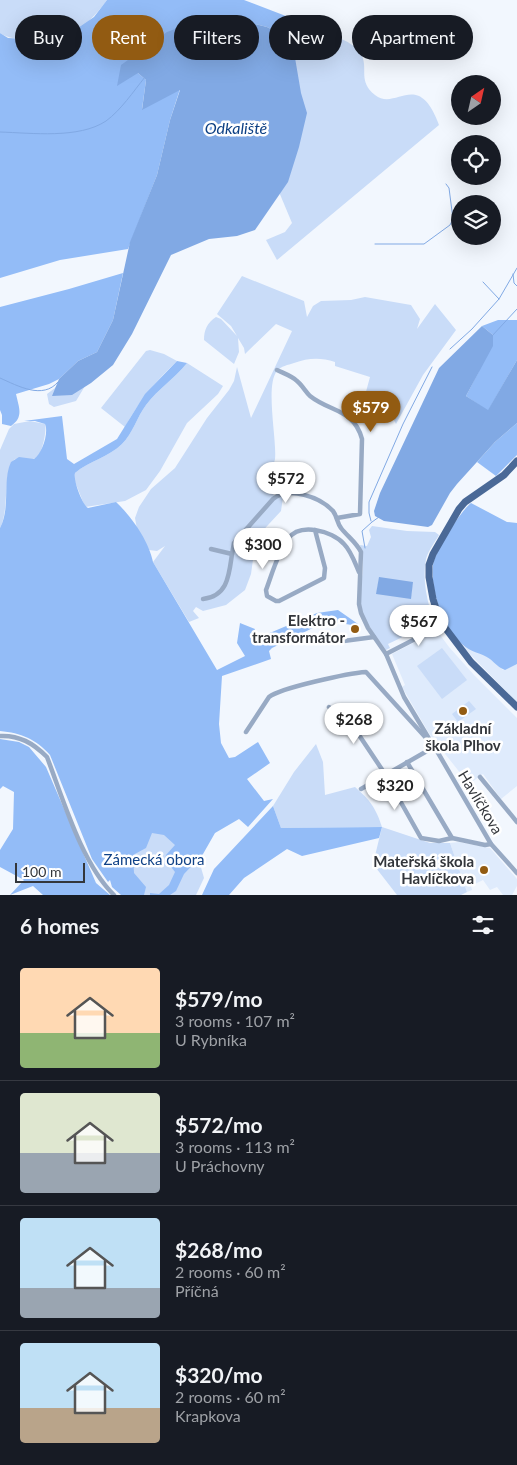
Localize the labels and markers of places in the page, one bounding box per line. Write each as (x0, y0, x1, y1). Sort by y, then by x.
pin: $579 (341, 390, 401, 433)
pin: $572 (256, 462, 316, 504)
pin: $300 (233, 528, 293, 570)
pin: $567 (389, 604, 449, 647)
place label: Elektro - transformátor (252, 611, 345, 646)
marker: Elektro - transformátor (349, 623, 361, 635)
pin: $268 (324, 702, 384, 745)
marker: Základní škola Plhov (457, 705, 469, 717)
place label: Základní škola Plhov (425, 719, 501, 754)
pin: $320 (365, 768, 425, 811)
place label: Mateřská škola Havlíčkova (373, 852, 474, 887)
marker: Mateřská škola Havlíčkova (478, 864, 490, 876)

